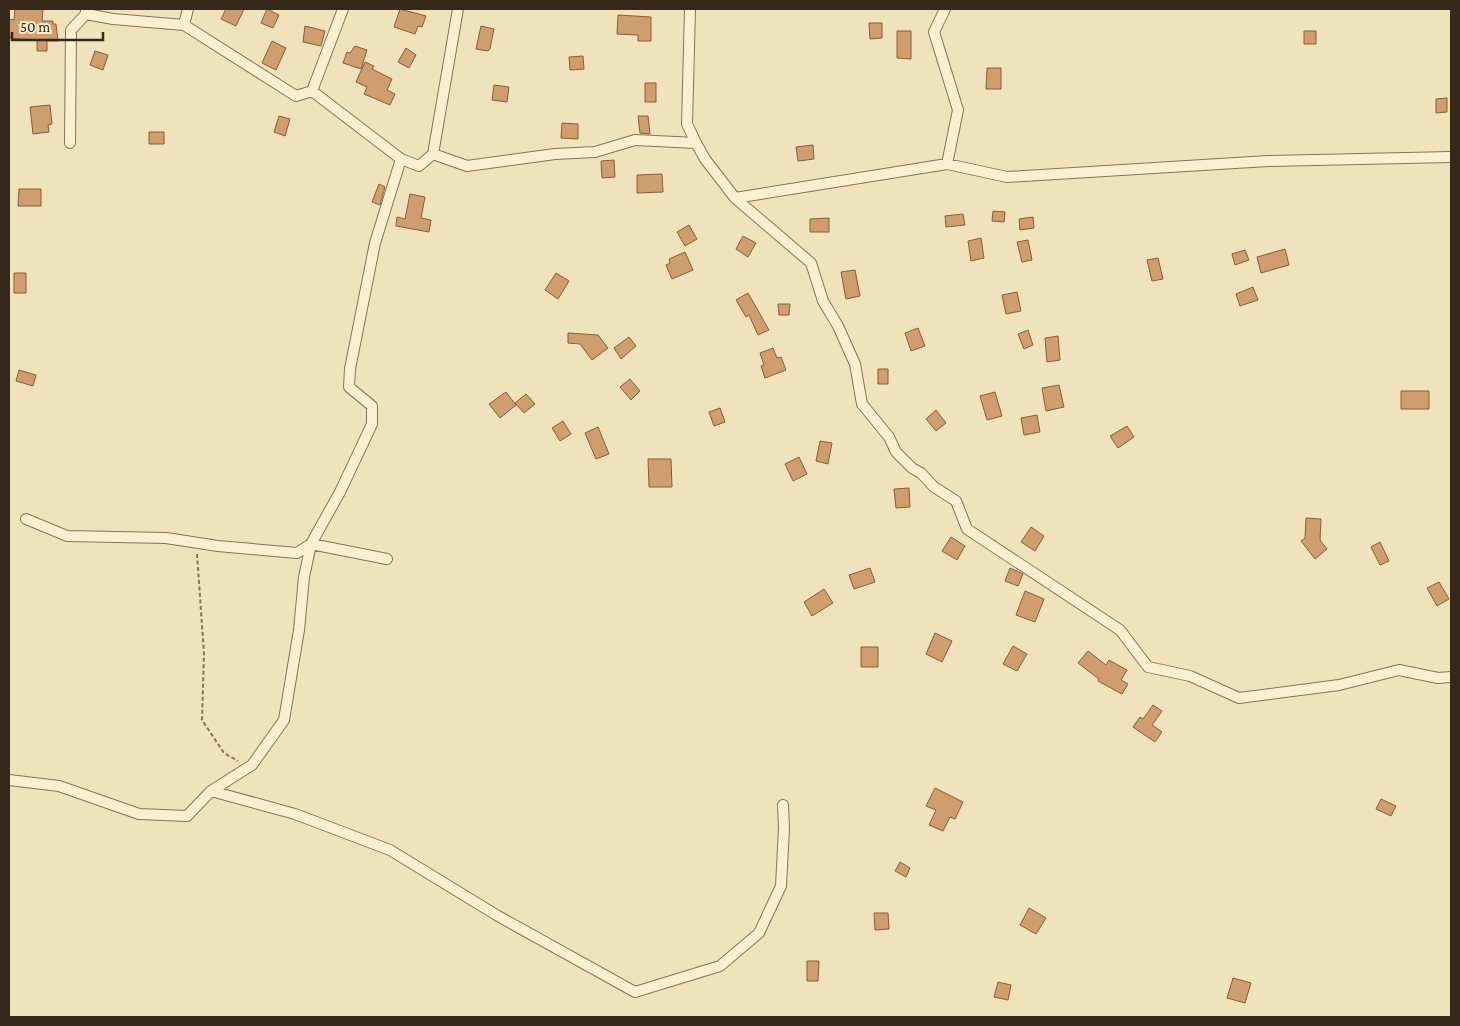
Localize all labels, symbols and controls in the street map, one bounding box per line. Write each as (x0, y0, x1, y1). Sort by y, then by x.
scale bar (12, 10, 104, 42)
text: 50 m (20, 19, 50, 35)

